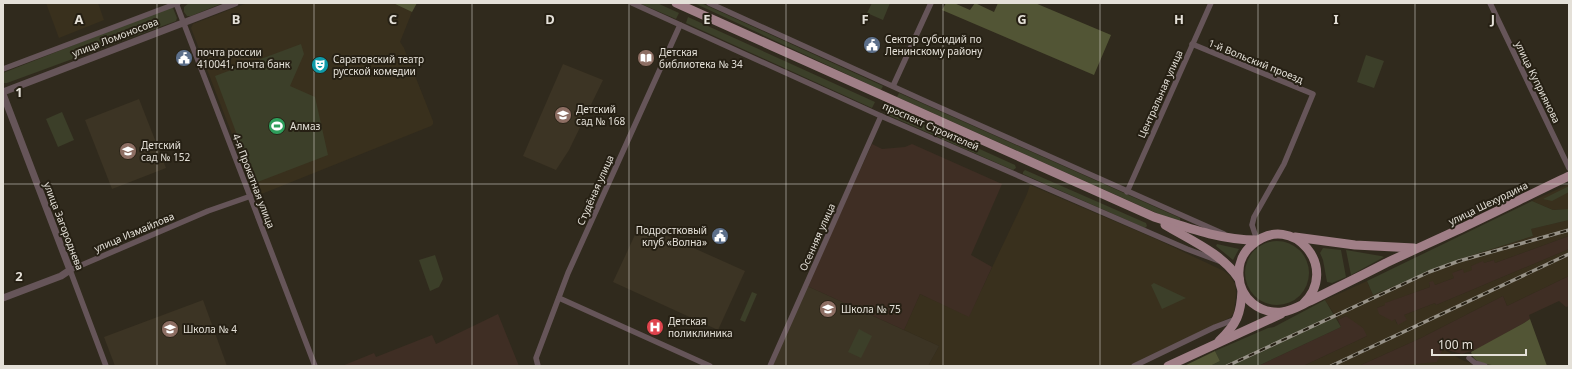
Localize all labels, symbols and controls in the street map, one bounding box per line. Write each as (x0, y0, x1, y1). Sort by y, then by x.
text: A (75, 10, 84, 28)
text: B (232, 10, 240, 28)
text: C (389, 10, 397, 28)
text: D (545, 10, 555, 28)
text: E (703, 10, 711, 28)
text: F (861, 10, 869, 28)
text: G (1017, 10, 1027, 28)
text: H (1174, 10, 1184, 28)
text: I (1333, 10, 1339, 28)
text: J (1490, 10, 1495, 28)
street label: улица Ломоносова (70, 14, 160, 60)
place label: Сектор субсидий по Ленинскому району (885, 32, 983, 58)
public building icon: Сектор субсидий по Ленинскому району (862, 35, 882, 55)
street label: 1-й Вольский проезд (1206, 36, 1306, 86)
street label: улица Куприянова (1512, 39, 1564, 125)
place label: почта россии 410041, почта банк (197, 45, 291, 71)
place label: Детская библиотека № 34 (659, 45, 743, 71)
public building icon: почта россии 410041, почта банк (174, 48, 194, 68)
library icon: Детская библиотека № 34 (636, 48, 656, 68)
street label: Центральная улица (1134, 48, 1186, 140)
place label: Саратовский театр русской комедии (333, 52, 424, 78)
theatre icon: Саратовский театр русской комедии (310, 55, 330, 75)
text: 1 (15, 83, 23, 101)
street label: проспект Строителей (881, 98, 981, 154)
place label: Детский сад № 168 (576, 102, 625, 128)
school or university icon: Детский сад № 168 (553, 105, 573, 125)
sports icon: Алмаз (267, 116, 287, 136)
place label: Алмаз (290, 119, 320, 133)
street label: 4-я Прокатная улица (229, 132, 279, 230)
place label: Детский сад № 152 (141, 138, 190, 164)
school or university icon: Детский сад № 152 (118, 141, 138, 161)
street label: Студёная улица (573, 153, 617, 227)
street label: улица Шехурдина (1446, 178, 1530, 228)
street label: улица Загороднева (41, 180, 87, 272)
street label: Осенняя улица (796, 201, 838, 273)
street label: улица Измайлова (92, 209, 176, 255)
place label: Подростковый клуб «Волна» (636, 223, 707, 249)
public building icon: Подростковый клуб «Волна» (710, 226, 730, 246)
text: 2 (15, 267, 23, 285)
school or university icon: Школа № 75 (818, 299, 838, 319)
place label: Школа № 75 (841, 302, 901, 316)
place label: Детская поликлиника (668, 314, 733, 340)
hospital icon: Детская поликлиника (645, 317, 665, 337)
school or university icon: Школа № 4 (160, 319, 180, 339)
place label: Школа № 4 (183, 322, 237, 336)
scale bar (1432, 331, 1526, 357)
text: 100 m (1438, 336, 1473, 353)

